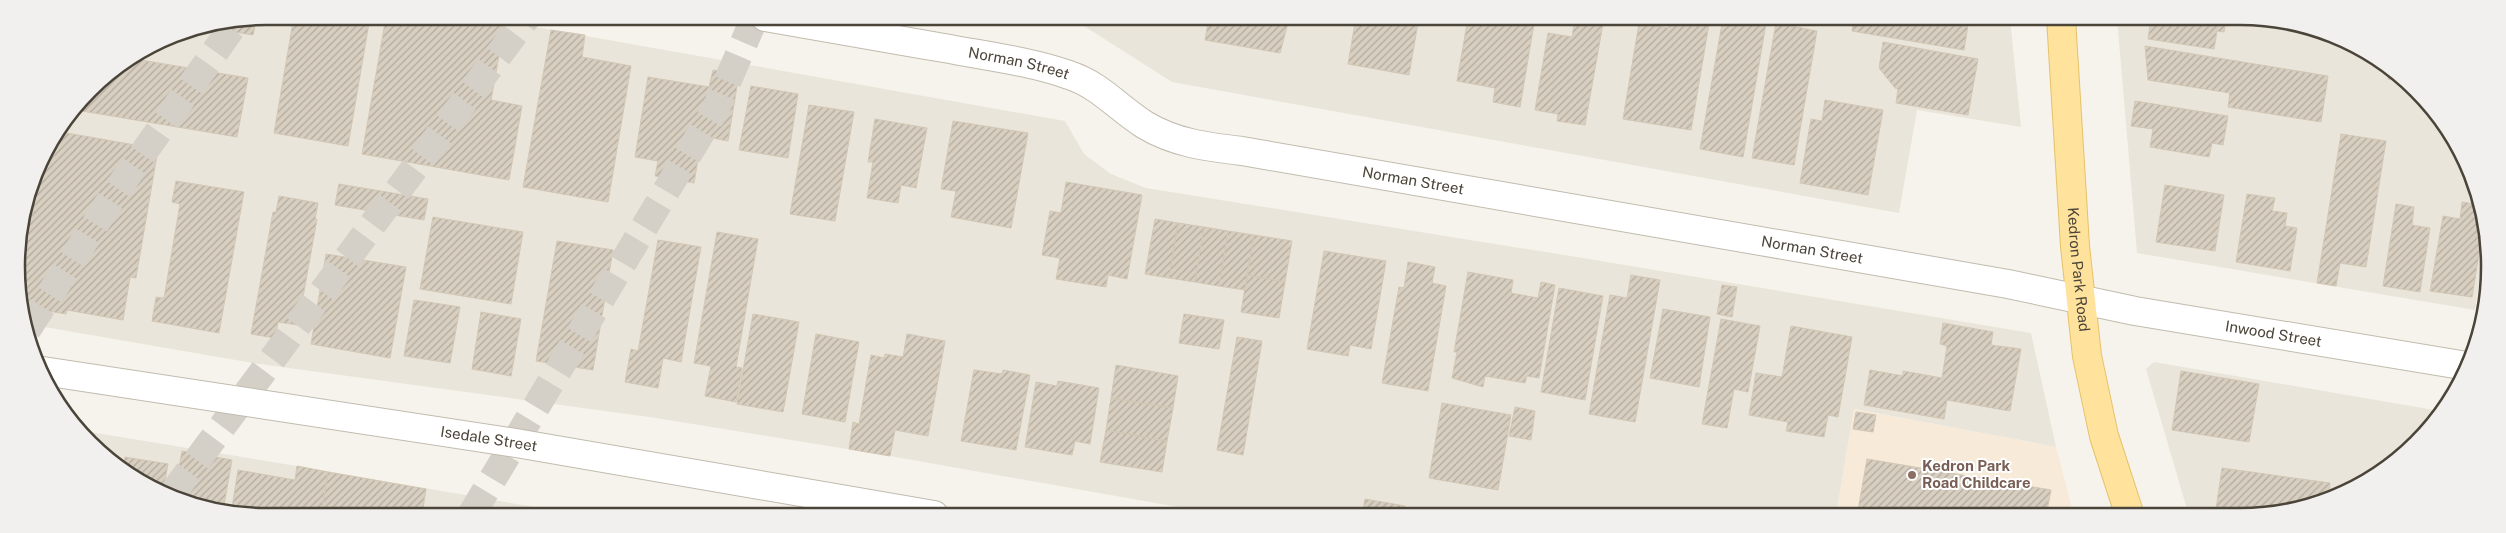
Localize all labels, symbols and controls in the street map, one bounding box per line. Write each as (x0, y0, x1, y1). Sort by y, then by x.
street label: Norman Street (967, 44, 1072, 83)
street label: Norman Street (1361, 163, 1466, 197)
street label: Kedron Park Road (2065, 207, 2093, 332)
street label: Norman Street (1760, 232, 1865, 267)
street label: Inwood Street (2224, 317, 2323, 350)
street label: Isedale Street (439, 423, 539, 455)
place label: Kedron Park Road Childcare (1922, 457, 2031, 491)
marker: Kedron Park Road Childcare (1906, 469, 1918, 481)

